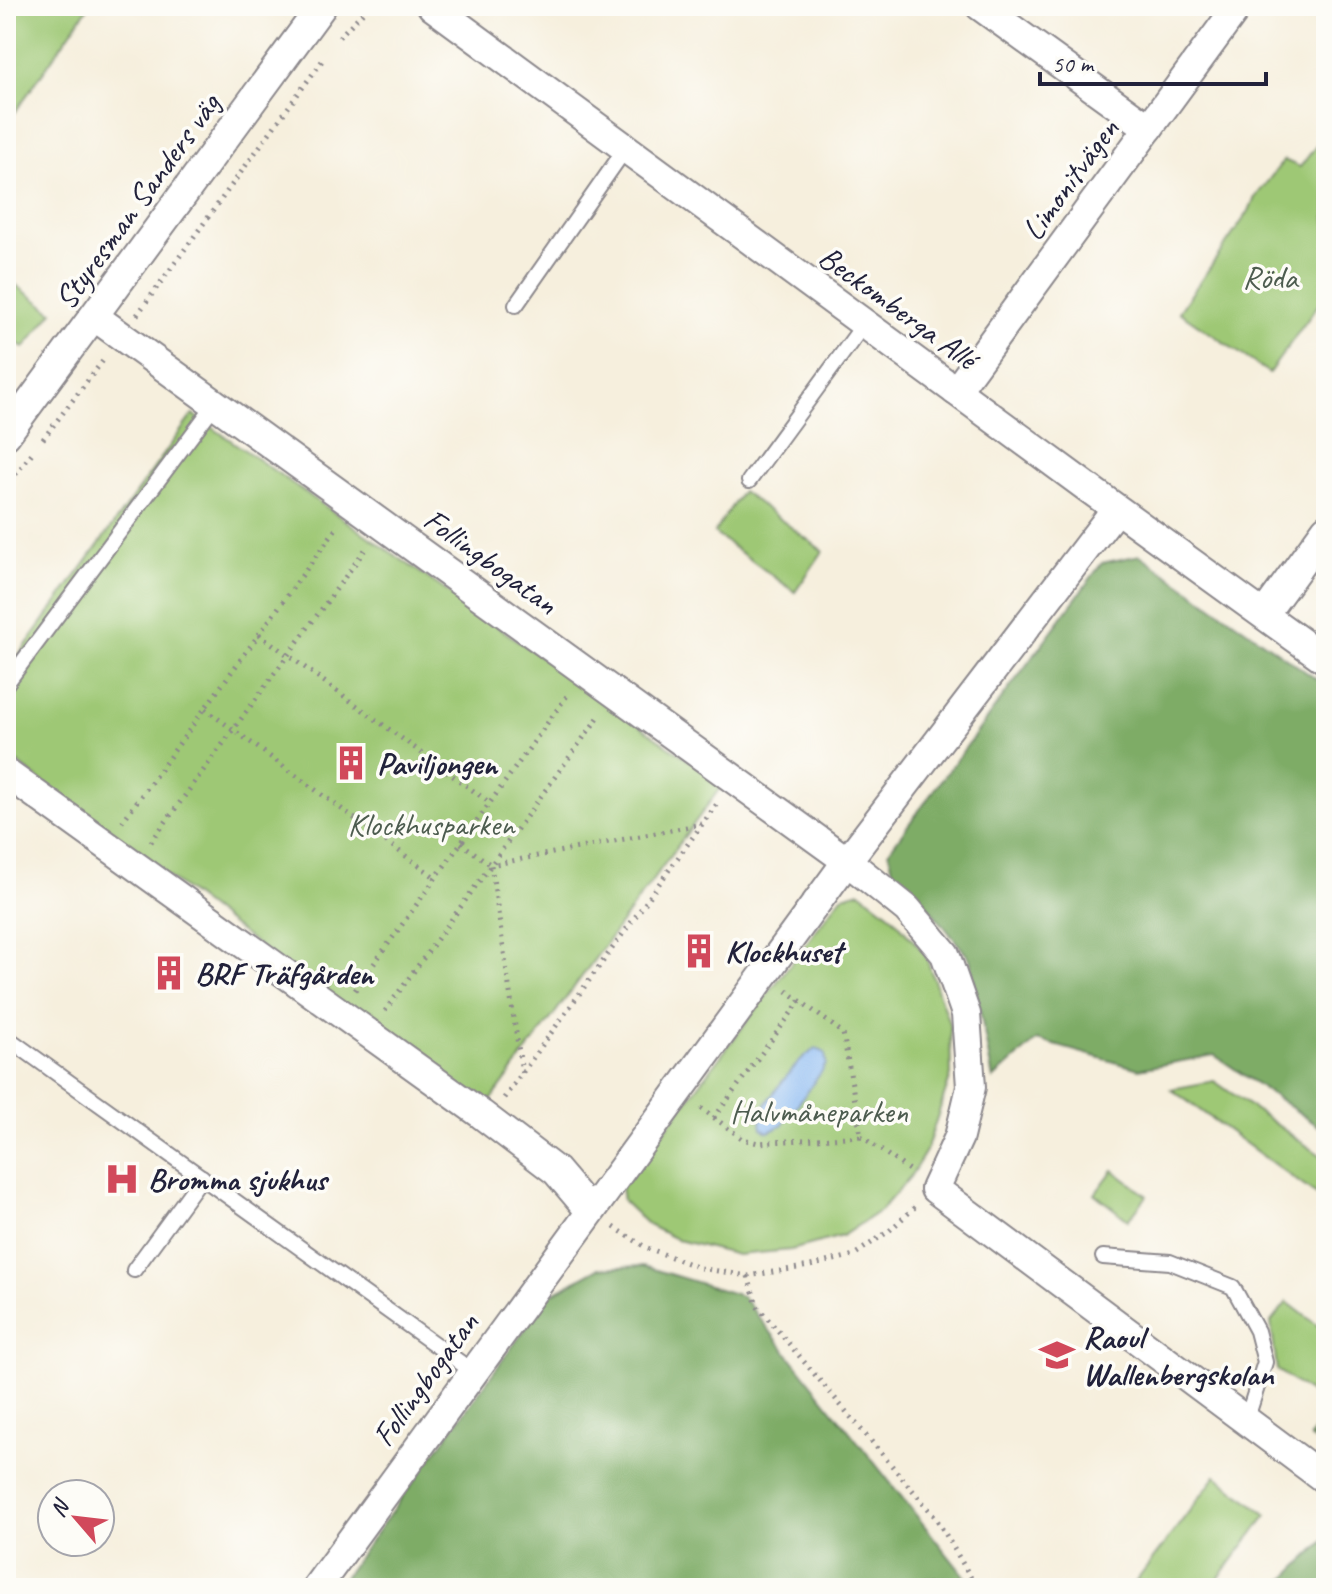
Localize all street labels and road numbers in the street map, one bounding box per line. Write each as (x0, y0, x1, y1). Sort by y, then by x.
street label: Styresman Sanders väg (45, 84, 231, 317)
street label: Limonitvägen (1012, 110, 1129, 248)
street label: Beckomberga Allé (811, 236, 989, 381)
street label: Follingbogatan (415, 499, 566, 624)
street label: Follingbogatan (363, 1304, 488, 1455)

